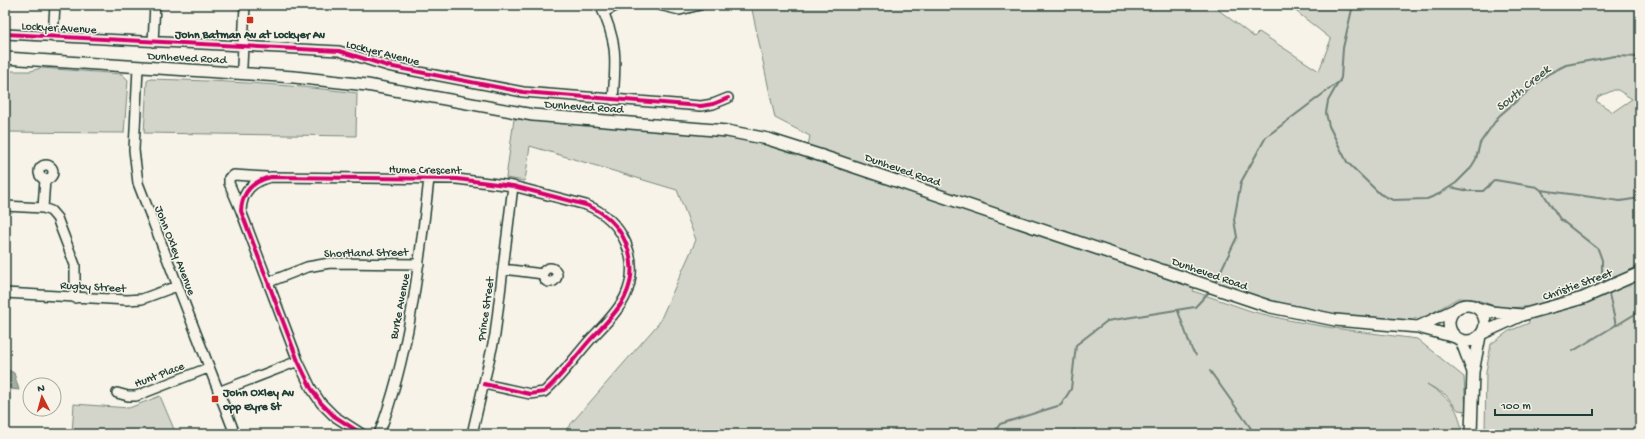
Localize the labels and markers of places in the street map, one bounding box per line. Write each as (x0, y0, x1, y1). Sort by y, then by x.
marker: John Batman Av at Lockyer Av (245, 15, 255, 25)
place label: John Batman Av at Lockyer Av (174, 29, 326, 43)
place label: John Oxley Av opp Eyre St (222, 387, 295, 415)
marker: John Oxley Av opp Eyre St (210, 394, 220, 404)

